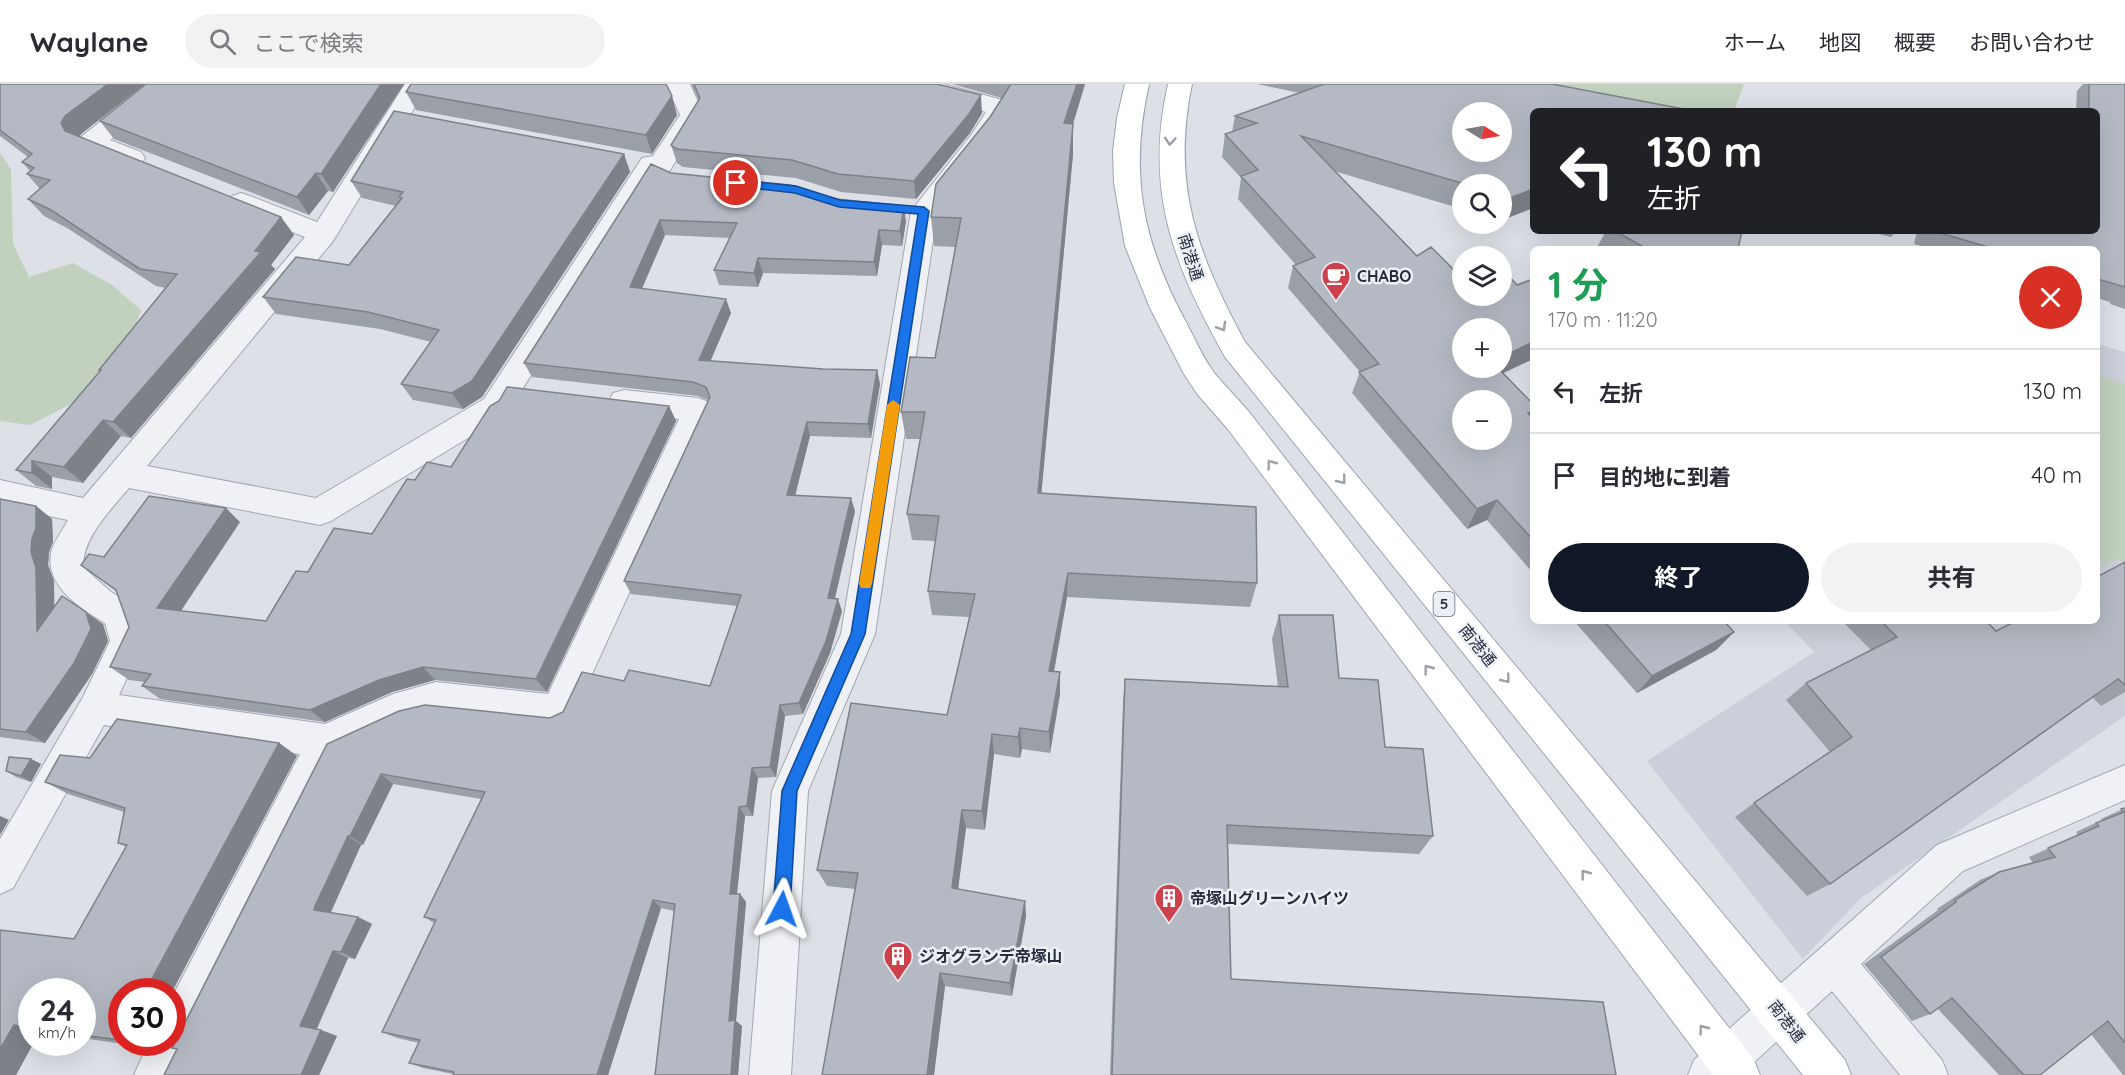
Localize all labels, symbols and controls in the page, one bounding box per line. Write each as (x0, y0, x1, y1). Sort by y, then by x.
search box (185, 14, 605, 68)
text: Waylane (30, 24, 149, 59)
icon: search (206, 25, 239, 58)
text: ここで検索 (254, 29, 364, 57)
text: ホーム (1724, 29, 1786, 55)
text: 地図 (1819, 29, 1861, 55)
text: 概要 (1894, 29, 1936, 55)
text: お問い合わせ (1969, 29, 2095, 55)
north arrow (1452, 102, 1512, 162)
map controls (1452, 102, 1512, 450)
text: 130 m (1647, 125, 1762, 178)
icon: left (1548, 132, 1626, 210)
one-way arrow (1163, 137, 1176, 146)
pin (710, 157, 761, 208)
icon: arrive (719, 166, 752, 199)
button: search (1452, 174, 1512, 234)
text: 左折 (1647, 181, 1701, 215)
street label: 南港通 (1174, 231, 1208, 283)
button: layers (1452, 246, 1512, 306)
cafe icon: CHABO (1320, 260, 1352, 302)
text: 1 分 (1548, 262, 1608, 307)
place label: CHABO (1357, 266, 1411, 286)
button: close (2019, 266, 2082, 329)
text: 170 m · 11:20 (1548, 307, 1658, 332)
button: + (1452, 318, 1512, 378)
one-way arrow (1215, 321, 1226, 331)
icon: left (1548, 375, 1581, 408)
text: 130 m (2023, 377, 2082, 405)
text: 左折 (1599, 379, 1643, 407)
button: − (1452, 390, 1512, 450)
one-way arrow (1268, 459, 1279, 470)
icon: arrive (1548, 459, 1581, 492)
text: 40 m (2031, 461, 2082, 489)
text: 目的地に到着 (1599, 463, 1731, 491)
one-way arrow (1335, 473, 1346, 484)
button: 終了 (1548, 543, 1809, 612)
button: 共有 (1821, 543, 2082, 612)
road number: 5 (1434, 592, 1454, 616)
street label: 南港通 (1455, 620, 1501, 670)
one-way arrow (1424, 664, 1435, 675)
one-way arrow (1499, 672, 1510, 683)
one-way arrow (1581, 869, 1592, 880)
position arrow (750, 877, 814, 941)
building icon: 帝塚山グリーンハイツ (1153, 882, 1185, 924)
place label: 帝塚山グリーンハイツ (1190, 888, 1349, 908)
building icon: ジオグランデ帝塚山 (882, 940, 914, 982)
place label: ジオグランデ帝塚山 (919, 946, 1063, 966)
speed limit sign: 30 (108, 978, 186, 1056)
text: 24 (40, 991, 74, 1029)
street label: 南港通 (1764, 996, 1810, 1046)
text: km/h (38, 1023, 76, 1042)
one-way arrow (1699, 1024, 1710, 1035)

